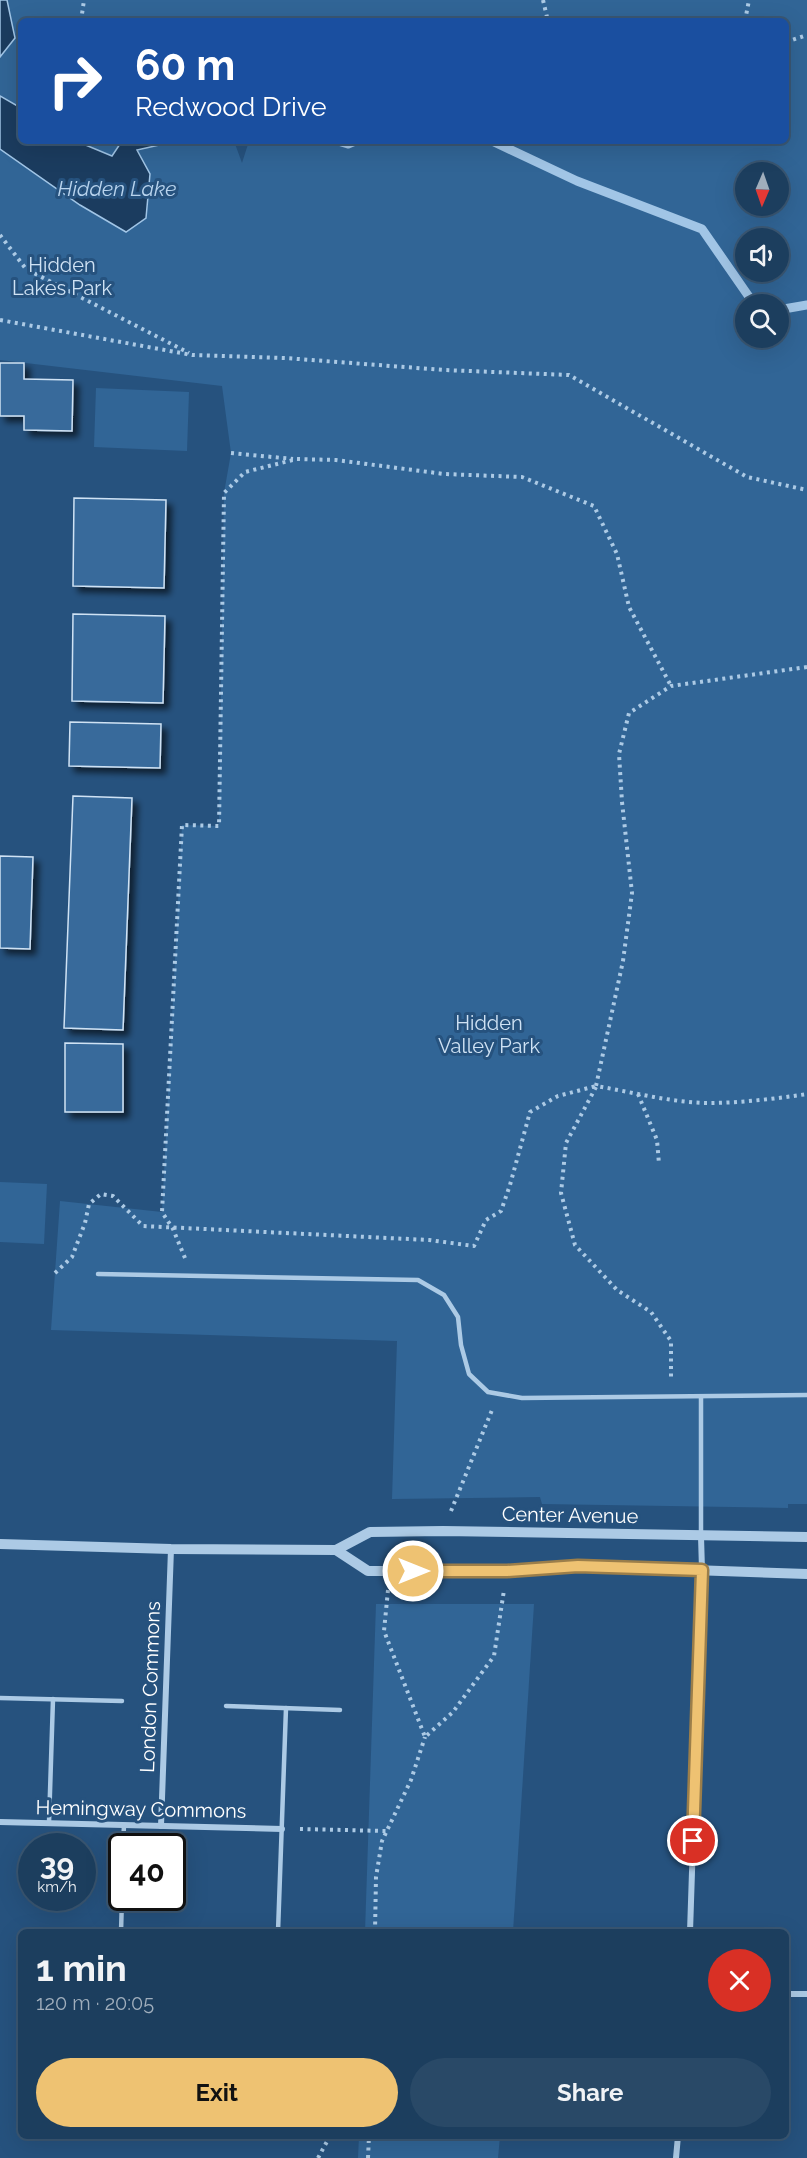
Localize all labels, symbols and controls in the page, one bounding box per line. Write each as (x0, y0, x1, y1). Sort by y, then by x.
text: 60 m (135, 41, 235, 90)
icon: right (36, 42, 114, 120)
text: Redwood Drive (135, 91, 327, 122)
north arrow (735, 162, 789, 216)
map controls (735, 162, 789, 348)
water label: Hidden Lake (58, 176, 176, 201)
button: sound (735, 228, 789, 282)
park label: Hidden Lakes Park (12, 253, 112, 300)
button: search (735, 294, 789, 348)
park label: Hidden Valley Park (438, 1011, 540, 1058)
street label: Center Avenue (502, 1502, 639, 1528)
position arrow (381, 1539, 445, 1603)
street label: London Commons (135, 1601, 165, 1773)
street label: Hemingway Commons (35, 1795, 247, 1823)
pin (667, 1815, 718, 1866)
icon: arrive (676, 1824, 709, 1857)
speed limit sign: 40 (108, 1833, 186, 1911)
text: 39 (40, 1847, 74, 1882)
text: km/h (37, 1878, 77, 1896)
text: 1 min (36, 1947, 127, 1989)
button: close (708, 1949, 771, 2012)
text: 120 m · 20:05 (36, 1991, 154, 2015)
button: Exit (36, 2058, 398, 2127)
button: Share (410, 2058, 771, 2127)

